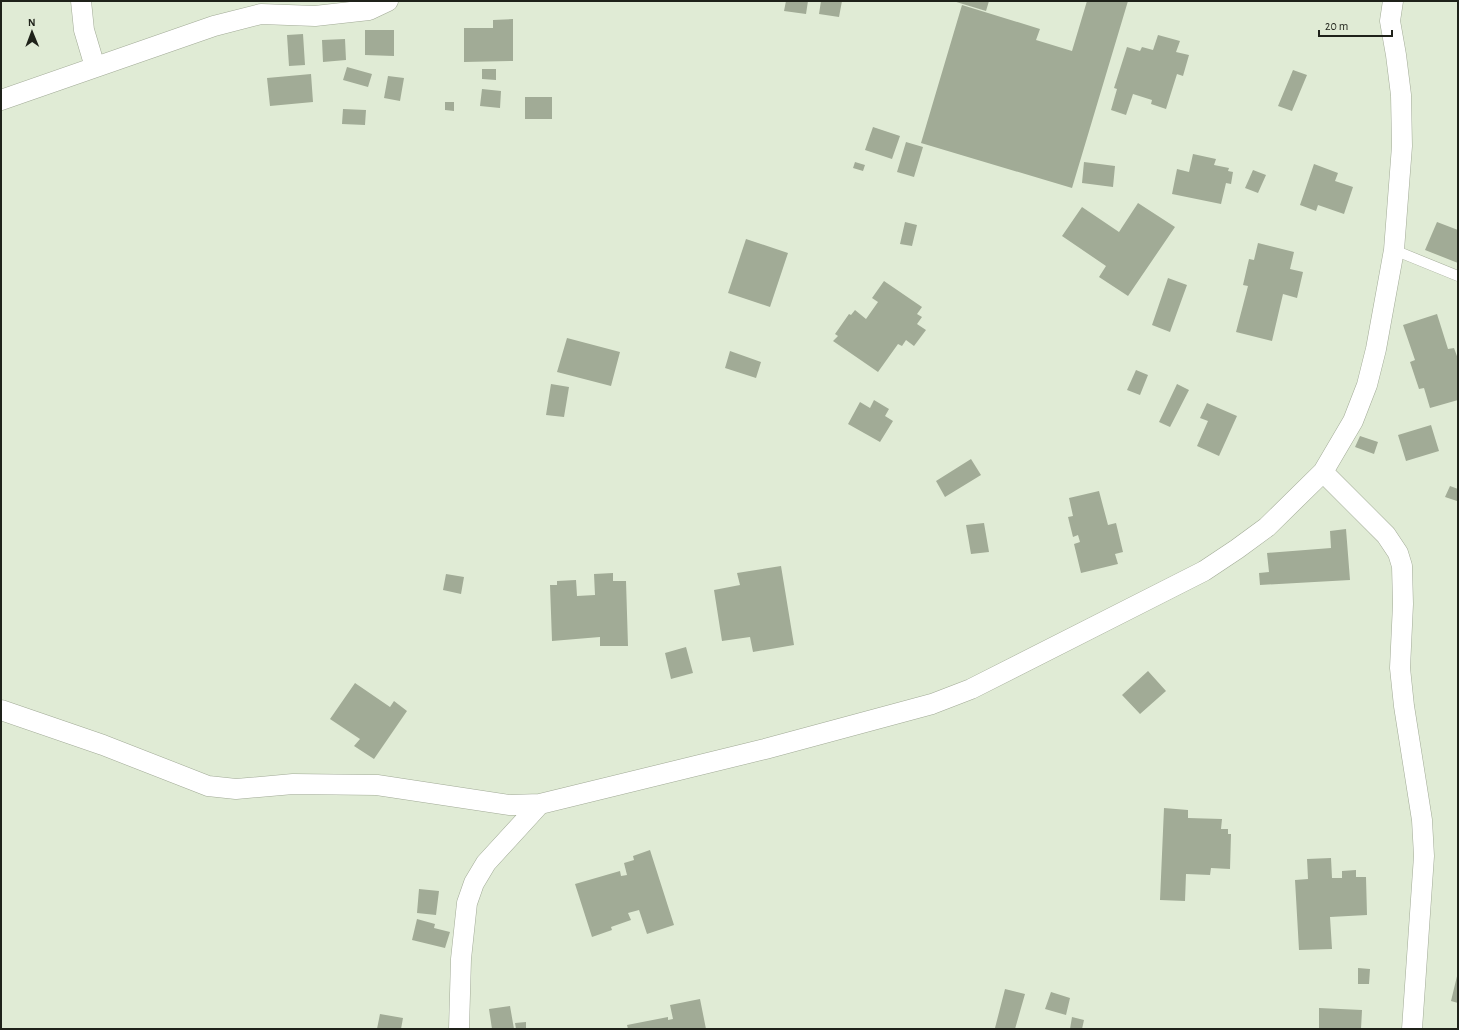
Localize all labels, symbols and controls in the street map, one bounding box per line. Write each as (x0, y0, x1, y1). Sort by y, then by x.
north arrow (12, 12, 52, 52)
scale bar (1319, 12, 1392, 38)
text: N (28, 17, 36, 28)
text: 20 m (1325, 20, 1348, 32)

